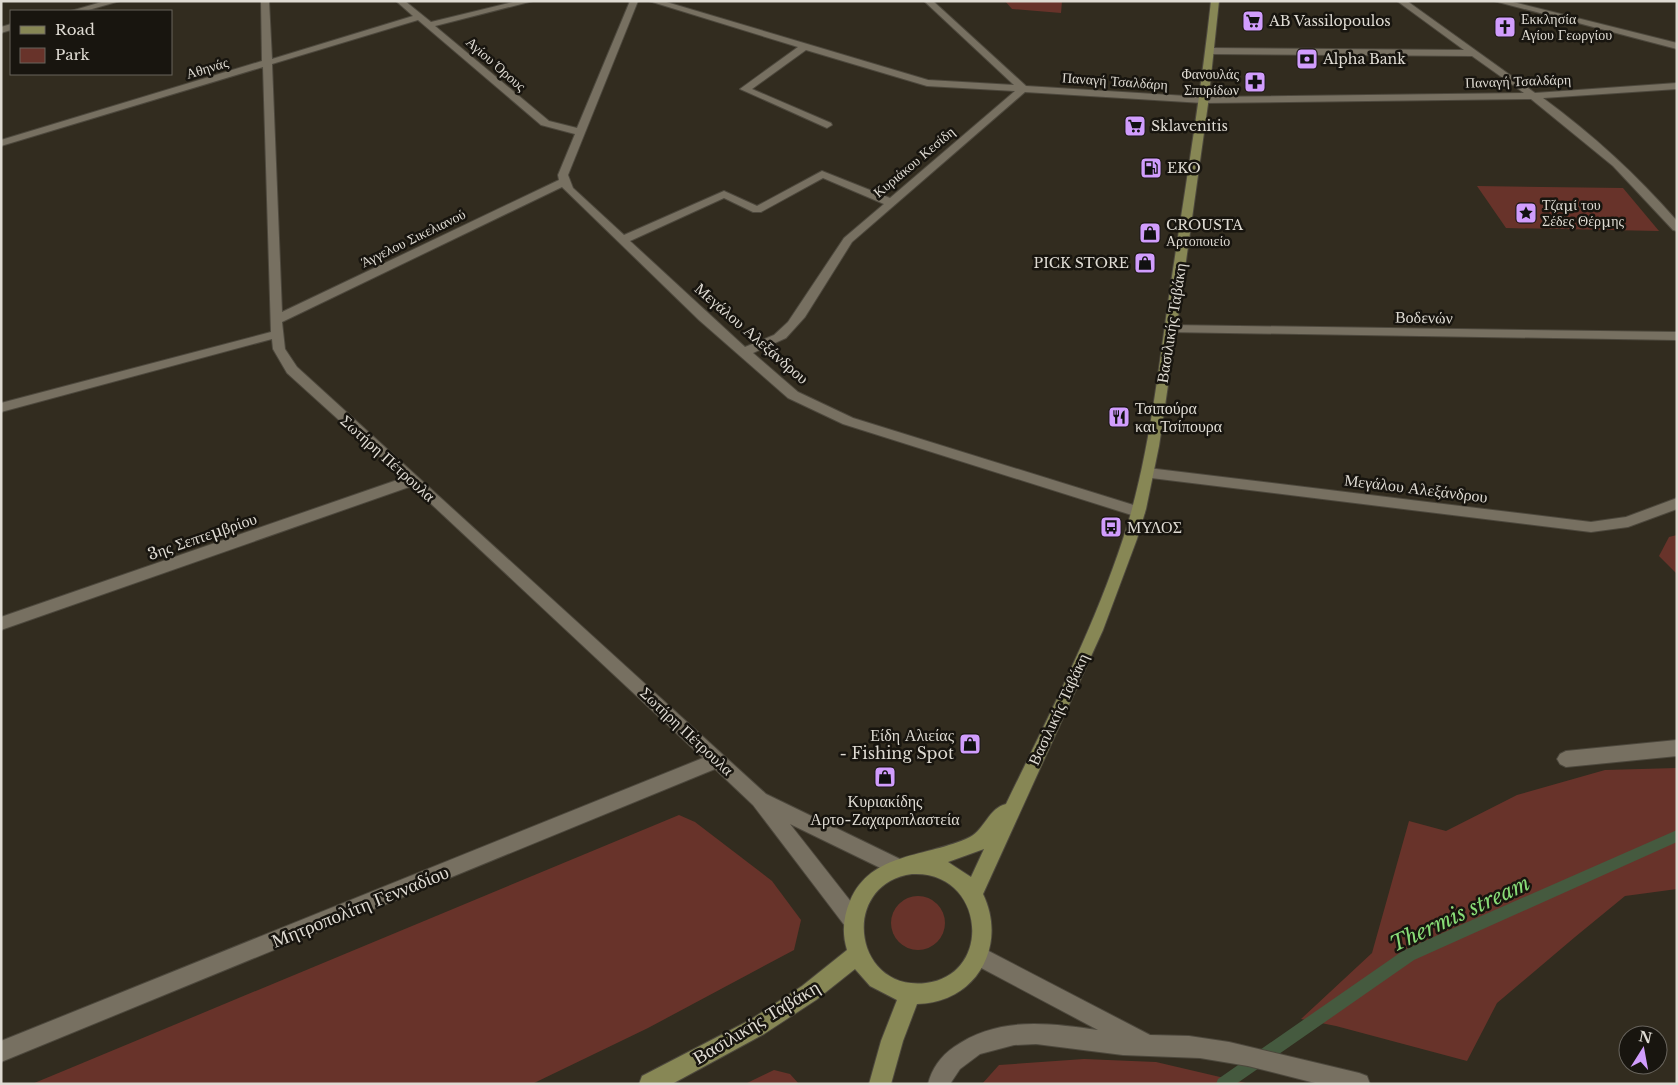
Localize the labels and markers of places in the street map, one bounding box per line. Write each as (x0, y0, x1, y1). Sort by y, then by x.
supermarket icon: AB Vassilopoulos (1241, 9, 1265, 33)
place label: Εκκλησία Αγίου Γεωργίου (1521, 10, 1612, 44)
place label: AB Vassilopoulos (1268, 12, 1391, 30)
church icon: Εκκλησία Αγίου Γεωργίου (1493, 15, 1517, 39)
bank icon: Alpha Bank (1295, 47, 1319, 71)
place label: Alpha Bank (1322, 50, 1406, 68)
place label: Φανουλάς Σπυρίδων (1182, 65, 1239, 99)
pharmacy icon: Φανουλάς Σπυρίδων (1243, 70, 1267, 94)
supermarket icon: Sklavenitis (1123, 114, 1147, 138)
place label: Sklavenitis (1151, 117, 1228, 135)
fuel station icon: EKO (1139, 156, 1163, 180)
place label: EKO (1167, 159, 1201, 177)
place label: Τζαμί του Σέδες Θέρμης (1542, 196, 1624, 230)
place icon: Τζαμί του Σέδες Θέρμης (1514, 201, 1538, 225)
place label: CROUSTA Αρτοποιείο (1166, 216, 1243, 250)
shop icon: CROUSTA Αρτοποιείο (1138, 221, 1162, 245)
shop icon: PICK STORE (1133, 251, 1157, 275)
place label: PICK STORE (1034, 254, 1129, 272)
place label: Τσιπούρα και Τσίπουρα (1135, 398, 1223, 436)
restaurant icon: Τσιπούρα και Τσίπουρα (1107, 405, 1131, 429)
bus stop icon: ΜΥΛΟΣ (1099, 515, 1123, 539)
place label: ΜΥΛΟΣ (1127, 517, 1182, 537)
place label: Είδη Αλιείας - Fishing Spot (839, 725, 955, 763)
shop icon: Είδη Αλιείας - Fishing Spot (958, 732, 982, 756)
shop icon: Κυριακίδης Αρτο-Ζαχαροπλαστεία (873, 765, 897, 789)
place label: Κυριακίδης Αρτο-Ζαχαροπλαστεία (810, 791, 960, 829)

